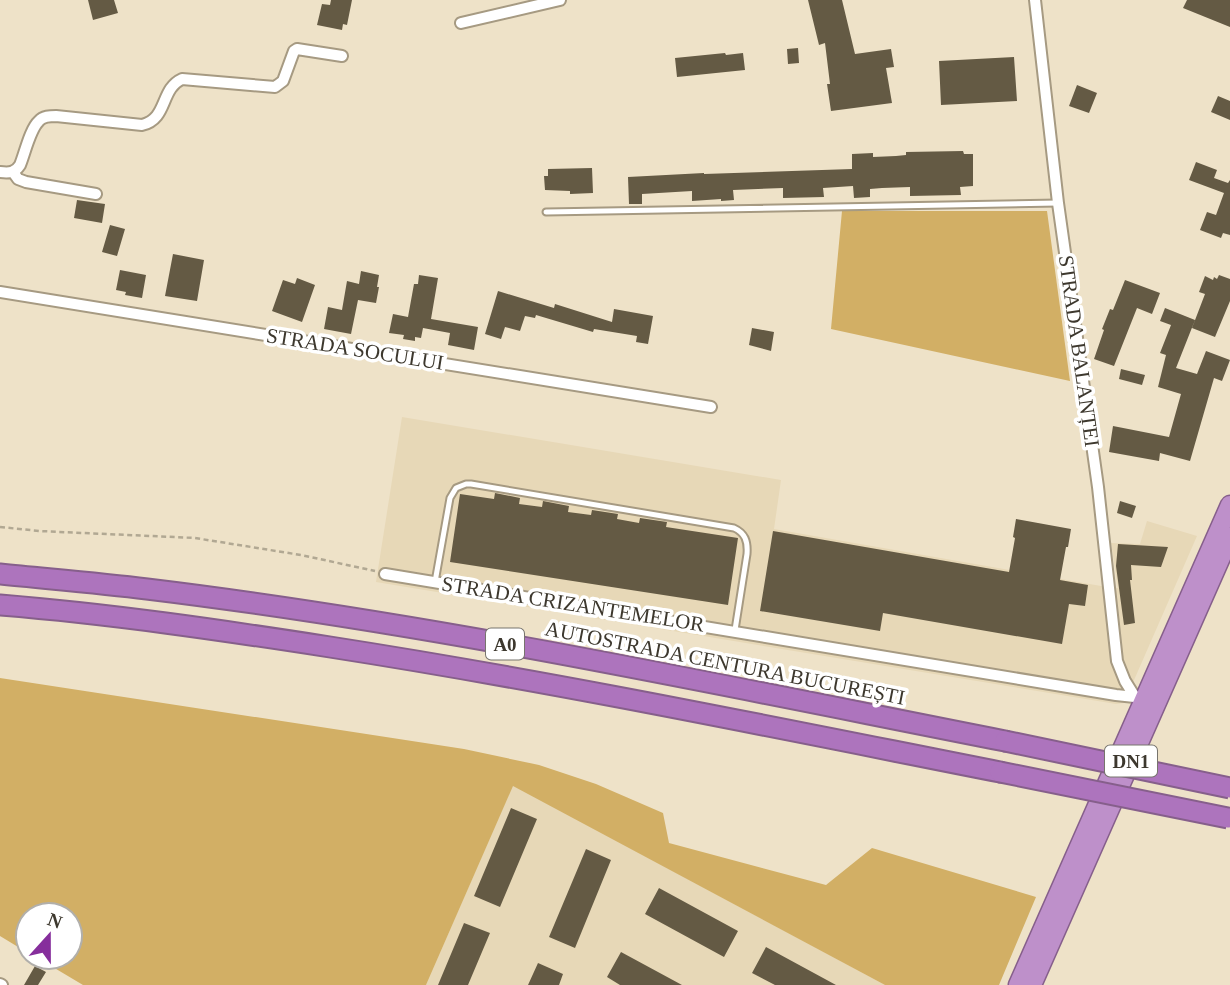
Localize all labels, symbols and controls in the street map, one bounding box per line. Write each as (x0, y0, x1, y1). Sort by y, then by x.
street label: STRADA BALANȚEI (1054, 254, 1104, 448)
street label: STRADA SOCULUI (265, 323, 445, 375)
street label: STRADA CRIZANTEMELOR (440, 571, 706, 637)
street label: AUTOSTRADA CENTURA BUCUREȘTI (543, 616, 907, 710)
road number: A0 (486, 628, 524, 660)
road number: DN1 (1105, 746, 1157, 776)
north arrow (14, 901, 84, 971)
text: N (45, 908, 65, 933)

